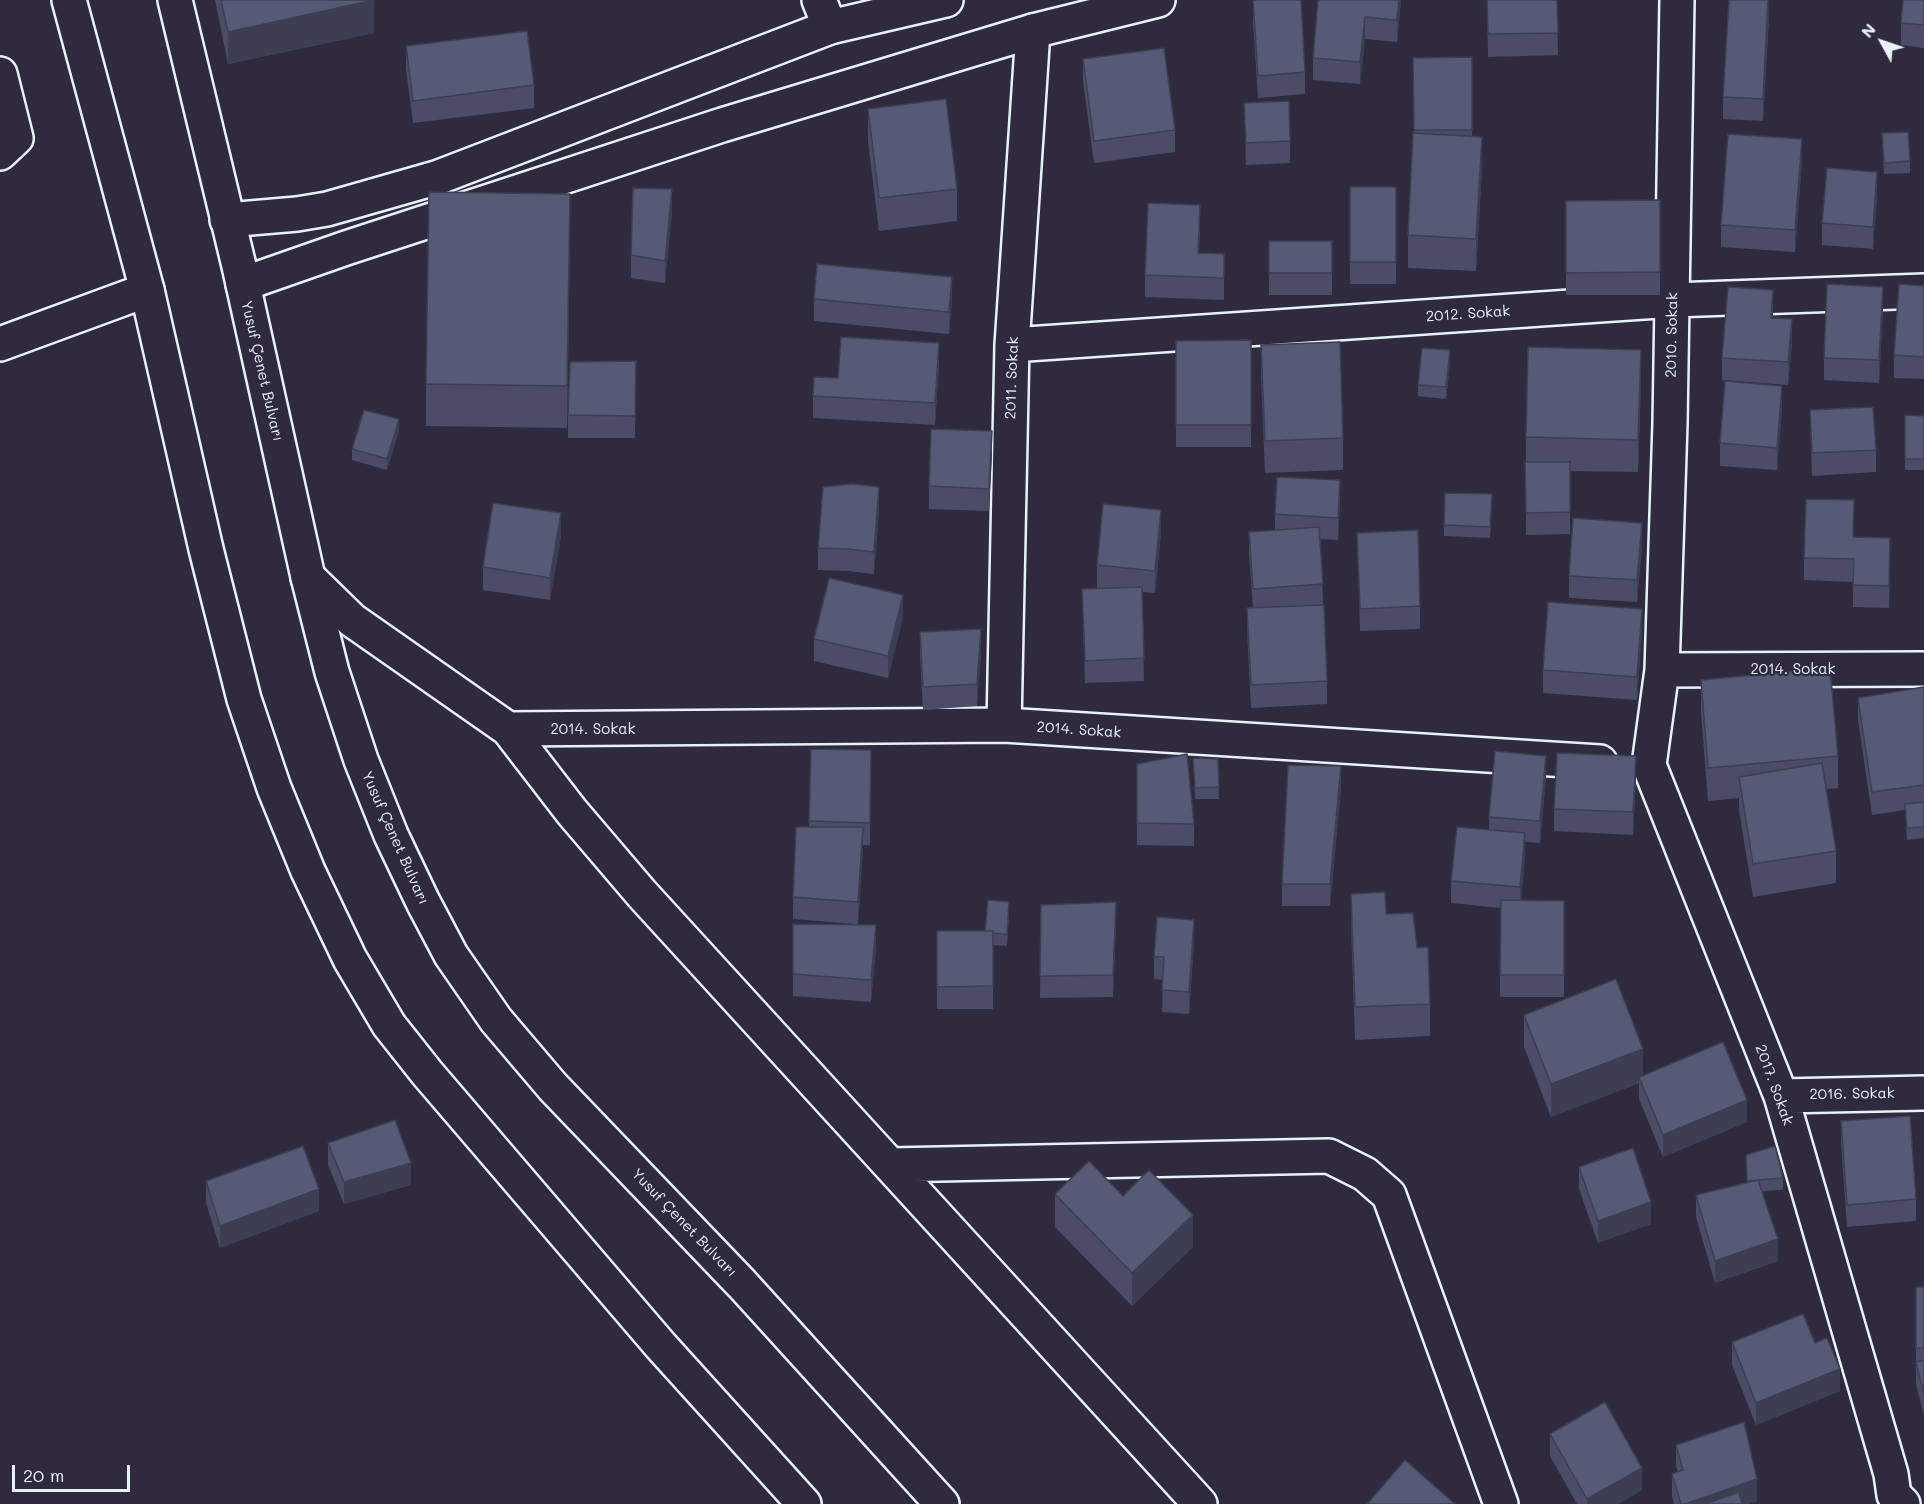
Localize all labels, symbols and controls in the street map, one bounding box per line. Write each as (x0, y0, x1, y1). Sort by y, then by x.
north arrow (1852, 12, 1912, 72)
text: N (1856, 19, 1880, 42)
street label: 2010. Sokak (1662, 292, 1682, 378)
street label: Yusuf Çenet Bulvarı (237, 299, 287, 443)
street label: 2012. Sokak (1425, 302, 1511, 326)
street label: 2011. Sokak (1002, 336, 1022, 420)
street label: 2014. Sokak (1751, 660, 1835, 678)
street label: 2014. Sokak (1036, 718, 1122, 742)
street label: 2014. Sokak (551, 720, 635, 738)
street label: Yusuf Çenet Bulvarı (358, 769, 432, 907)
street label: 2017. Sokak (1751, 1042, 1797, 1128)
street label: 2016. Sokak (1809, 1084, 1895, 1104)
street label: Yusuf Çenet Bulvarı (628, 1165, 740, 1281)
scale bar (15, 1453, 134, 1491)
text: 20 m (23, 1463, 64, 1487)

